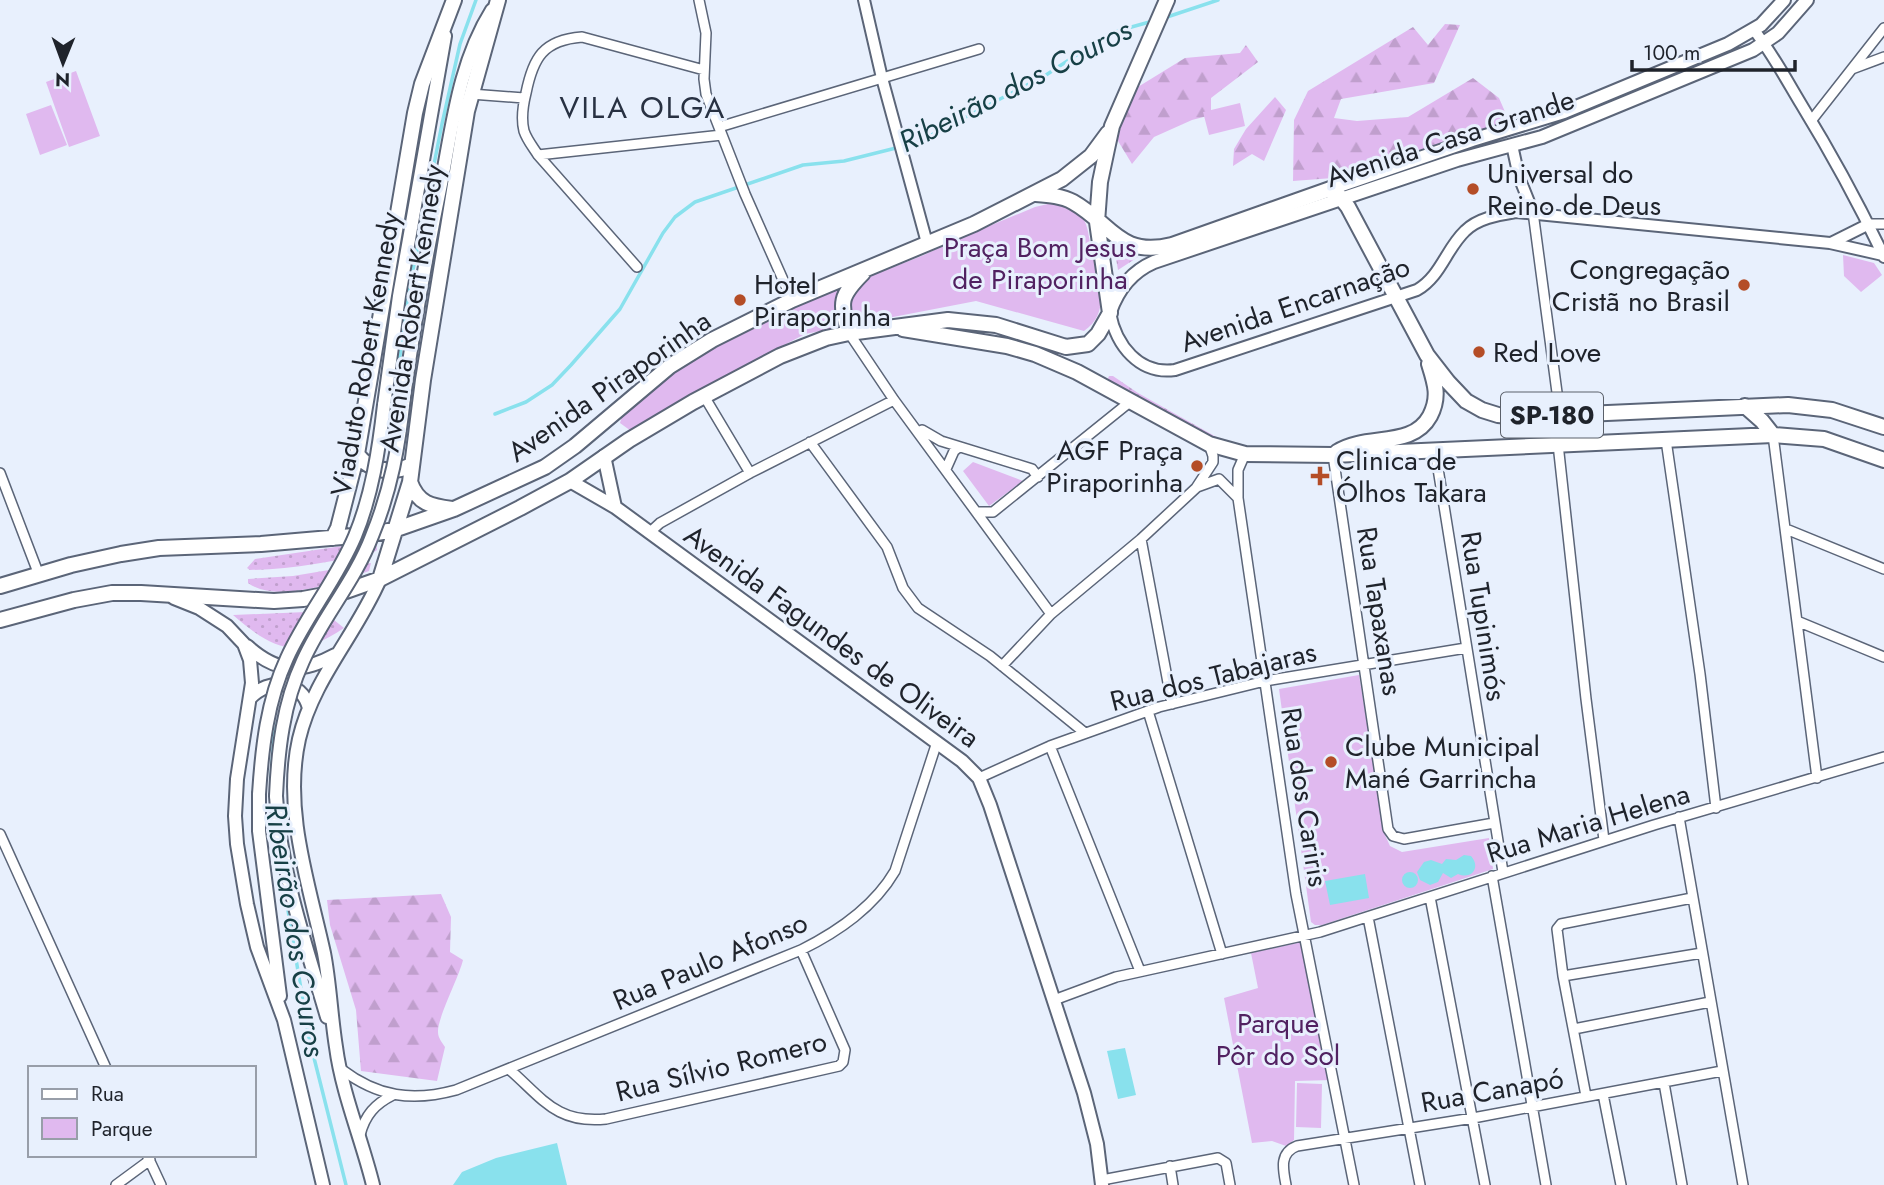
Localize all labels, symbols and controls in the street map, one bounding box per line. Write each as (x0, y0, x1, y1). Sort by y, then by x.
water label: Ribeirão dos Couros (891, 8, 1139, 163)
north arrow (28, 28, 98, 98)
scale bar (1632, 28, 1795, 72)
text: 100 m (1643, 38, 1700, 68)
text: N (55, 66, 70, 93)
street label: Avenida Casa Grande (1321, 79, 1580, 198)
district label: VILA OLGA (560, 86, 726, 129)
place label: Universal do Reino de Deus (1487, 153, 1661, 226)
street label: Avenida Robert Kennedy (369, 161, 455, 455)
marker: Universal do Reino de Deus (1465, 181, 1481, 197)
street label: Viaduto Robert Kennedy (320, 208, 411, 499)
park label: Praça Bom Jesus de Piraporinha (944, 227, 1136, 300)
street label: Avenida Encarnação (1175, 246, 1415, 363)
place label: Congregação Cristã no Brasil (1552, 249, 1730, 322)
place label: Hotel Piraporinha (754, 264, 891, 337)
marker: Congregação Cristã no Brasil (1736, 277, 1752, 293)
marker: Hotel Piraporinha (732, 292, 748, 308)
street label: Avenida Piraporinha (499, 301, 719, 472)
place label: Red Love (1493, 332, 1601, 373)
marker: Red Love (1471, 344, 1487, 360)
road number: SP-180 (1501, 392, 1603, 438)
place label: AGF Praça Piraporinha (1046, 430, 1183, 503)
place label: Clinica de Ólhos Takara (1336, 440, 1487, 513)
marker: AGF Praça Piraporinha (1189, 458, 1205, 474)
marker: Clinica de Ólhos Takara (1310, 466, 1330, 486)
street label: Avenida Fagundes de Oliveira (675, 515, 988, 758)
street label: Rua Tapaxanas (1346, 524, 1413, 698)
street label: Rua Tupinimós (1450, 528, 1517, 704)
street label: Rua dos Tabajaras (1106, 631, 1321, 722)
street label: Rua dos Cariris (1270, 705, 1339, 890)
place label: Clube Municipal Mané Garrincha (1345, 726, 1540, 799)
marker: Clube Municipal Mané Garrincha (1323, 754, 1339, 770)
street label: Rua Maria Helena (1481, 773, 1695, 874)
water label: Ribeirão dos Couros (254, 800, 337, 1060)
street label: Rua Paulo Afonso (606, 902, 814, 1021)
park label: Parque Pôr do Sol (1216, 1003, 1340, 1076)
street label: Rua Sílvio Romero (611, 1020, 831, 1113)
street label: Rua Canapó (1417, 1058, 1567, 1123)
legend (28, 1066, 256, 1157)
text: Rua (91, 1079, 124, 1109)
text: Parque (91, 1114, 153, 1144)

